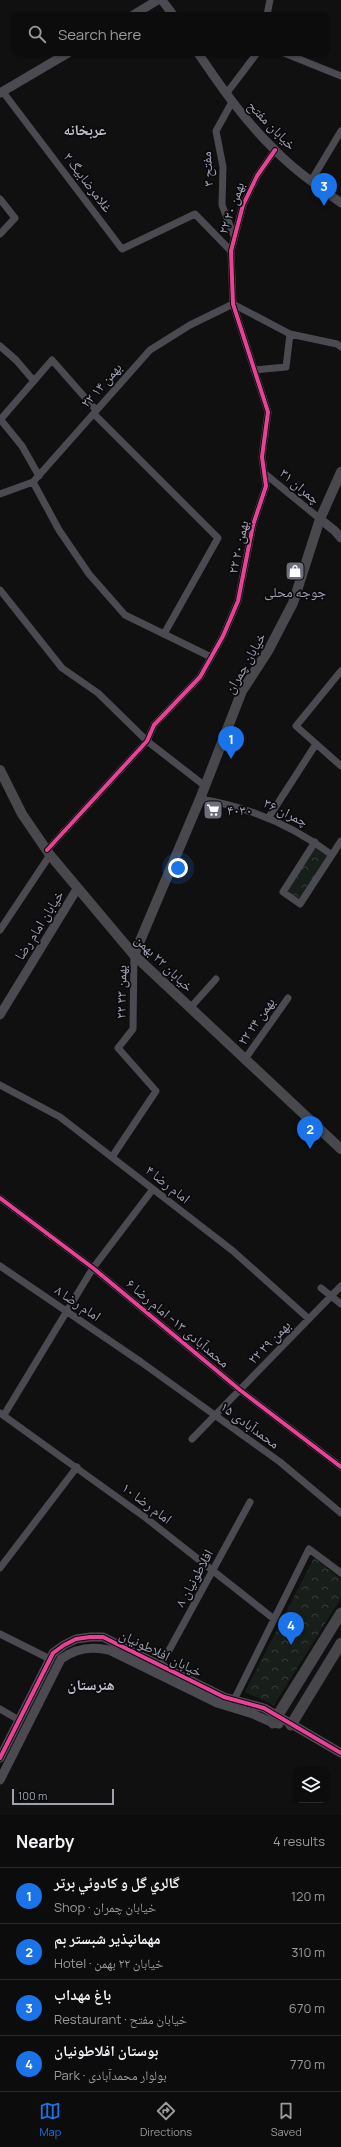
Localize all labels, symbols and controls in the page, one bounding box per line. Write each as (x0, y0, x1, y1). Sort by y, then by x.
search box (12, 12, 329, 56)
icon: search (26, 23, 48, 45)
text: Search here (58, 24, 141, 45)
street label: خیابان مفتح (243, 96, 301, 154)
district label: عربخانه (63, 119, 107, 140)
street label: غلامرضابیگ ۲ (59, 148, 117, 216)
street label: مفتح ۳ (196, 151, 218, 187)
pin: 3 (311, 173, 337, 206)
street label: ۲۲ بهمن ۲۰ (213, 179, 248, 236)
street label: ۲۲ بهمن ۱۴ (76, 358, 126, 411)
street label: چمران ۳۱ (276, 463, 325, 508)
street label: ۲۲ بهمن ۲۰ (223, 518, 252, 575)
shop icon: جوجه محلی (284, 560, 306, 582)
place label: جوجه محلی (264, 582, 326, 601)
street label: خیابان چمران (219, 629, 270, 697)
pin: 1 (218, 726, 244, 759)
street label: چمران ۳۶ (261, 793, 312, 830)
supermarket icon: ۴۰۳۰ (202, 799, 224, 821)
place label: ۴۰۳۰ (227, 800, 252, 819)
your location (168, 858, 188, 878)
street label: خیابان امام رضا (10, 886, 68, 964)
street label: خیابان ۲۲ بهمن (131, 930, 198, 995)
street label: ۲۲ بهمن ۲۳ (111, 965, 130, 1019)
street label: ۲۲ بهمن ۲۴ (232, 993, 279, 1048)
pin: 2 (297, 1116, 323, 1149)
street label: امام رضا ۴ (141, 1160, 195, 1208)
street label: محمدآبادی ۱۳- امام رضا ۶ (122, 1274, 234, 1372)
street label: امام رضا ۸ (51, 1280, 105, 1326)
street label: ۲۲ بهمن ۲۹ (243, 1316, 294, 1368)
street label: محمدآبادی ۱۵ (217, 1397, 284, 1452)
street label: امام رضا ۱۰ (118, 1477, 176, 1529)
street label: افلاطونیان ۸ (170, 1545, 217, 1610)
pin: 4 (278, 1612, 304, 1645)
street label: خیابان افلاطونیان (117, 1624, 206, 1681)
district label: هنرستان (67, 1674, 115, 1695)
map controls (293, 1767, 329, 1803)
button: layers (293, 1767, 329, 1803)
scale bar (12, 1787, 114, 1806)
text: 100 m (18, 1788, 47, 1803)
text: Nearby (16, 1830, 74, 1853)
text: 4 results (273, 1832, 325, 1850)
text: گالري گل و كادوئي برتر (54, 1872, 180, 1893)
text: 1 (26, 1887, 32, 1905)
text: 120 m (291, 1887, 325, 1905)
text: Shop · خیابان چمران (54, 1898, 156, 1916)
text: مهمانپذیر شبستر بم (54, 1928, 161, 1949)
text: 2 (25, 1943, 33, 1961)
text: 310 m (291, 1943, 325, 1961)
text: Hotel · خیابان ۲۲ بهمن (54, 1954, 163, 1972)
text: باغ مهداب (54, 1984, 111, 2005)
text: 3 (25, 1999, 33, 2017)
text: 670 m (289, 1999, 325, 2017)
text: Restaurant · خیابان مفتح (54, 2010, 187, 2028)
text: بوستان افلاطونیان (54, 2040, 158, 2061)
text: 4 (25, 2055, 33, 2073)
text: 770 m (290, 2055, 325, 2073)
text: Park · بولوار محمدآبادی (54, 2066, 167, 2084)
tab: Map (39, 2100, 61, 2139)
tab: Directions (140, 2100, 192, 2139)
tab: Saved (271, 2100, 302, 2139)

